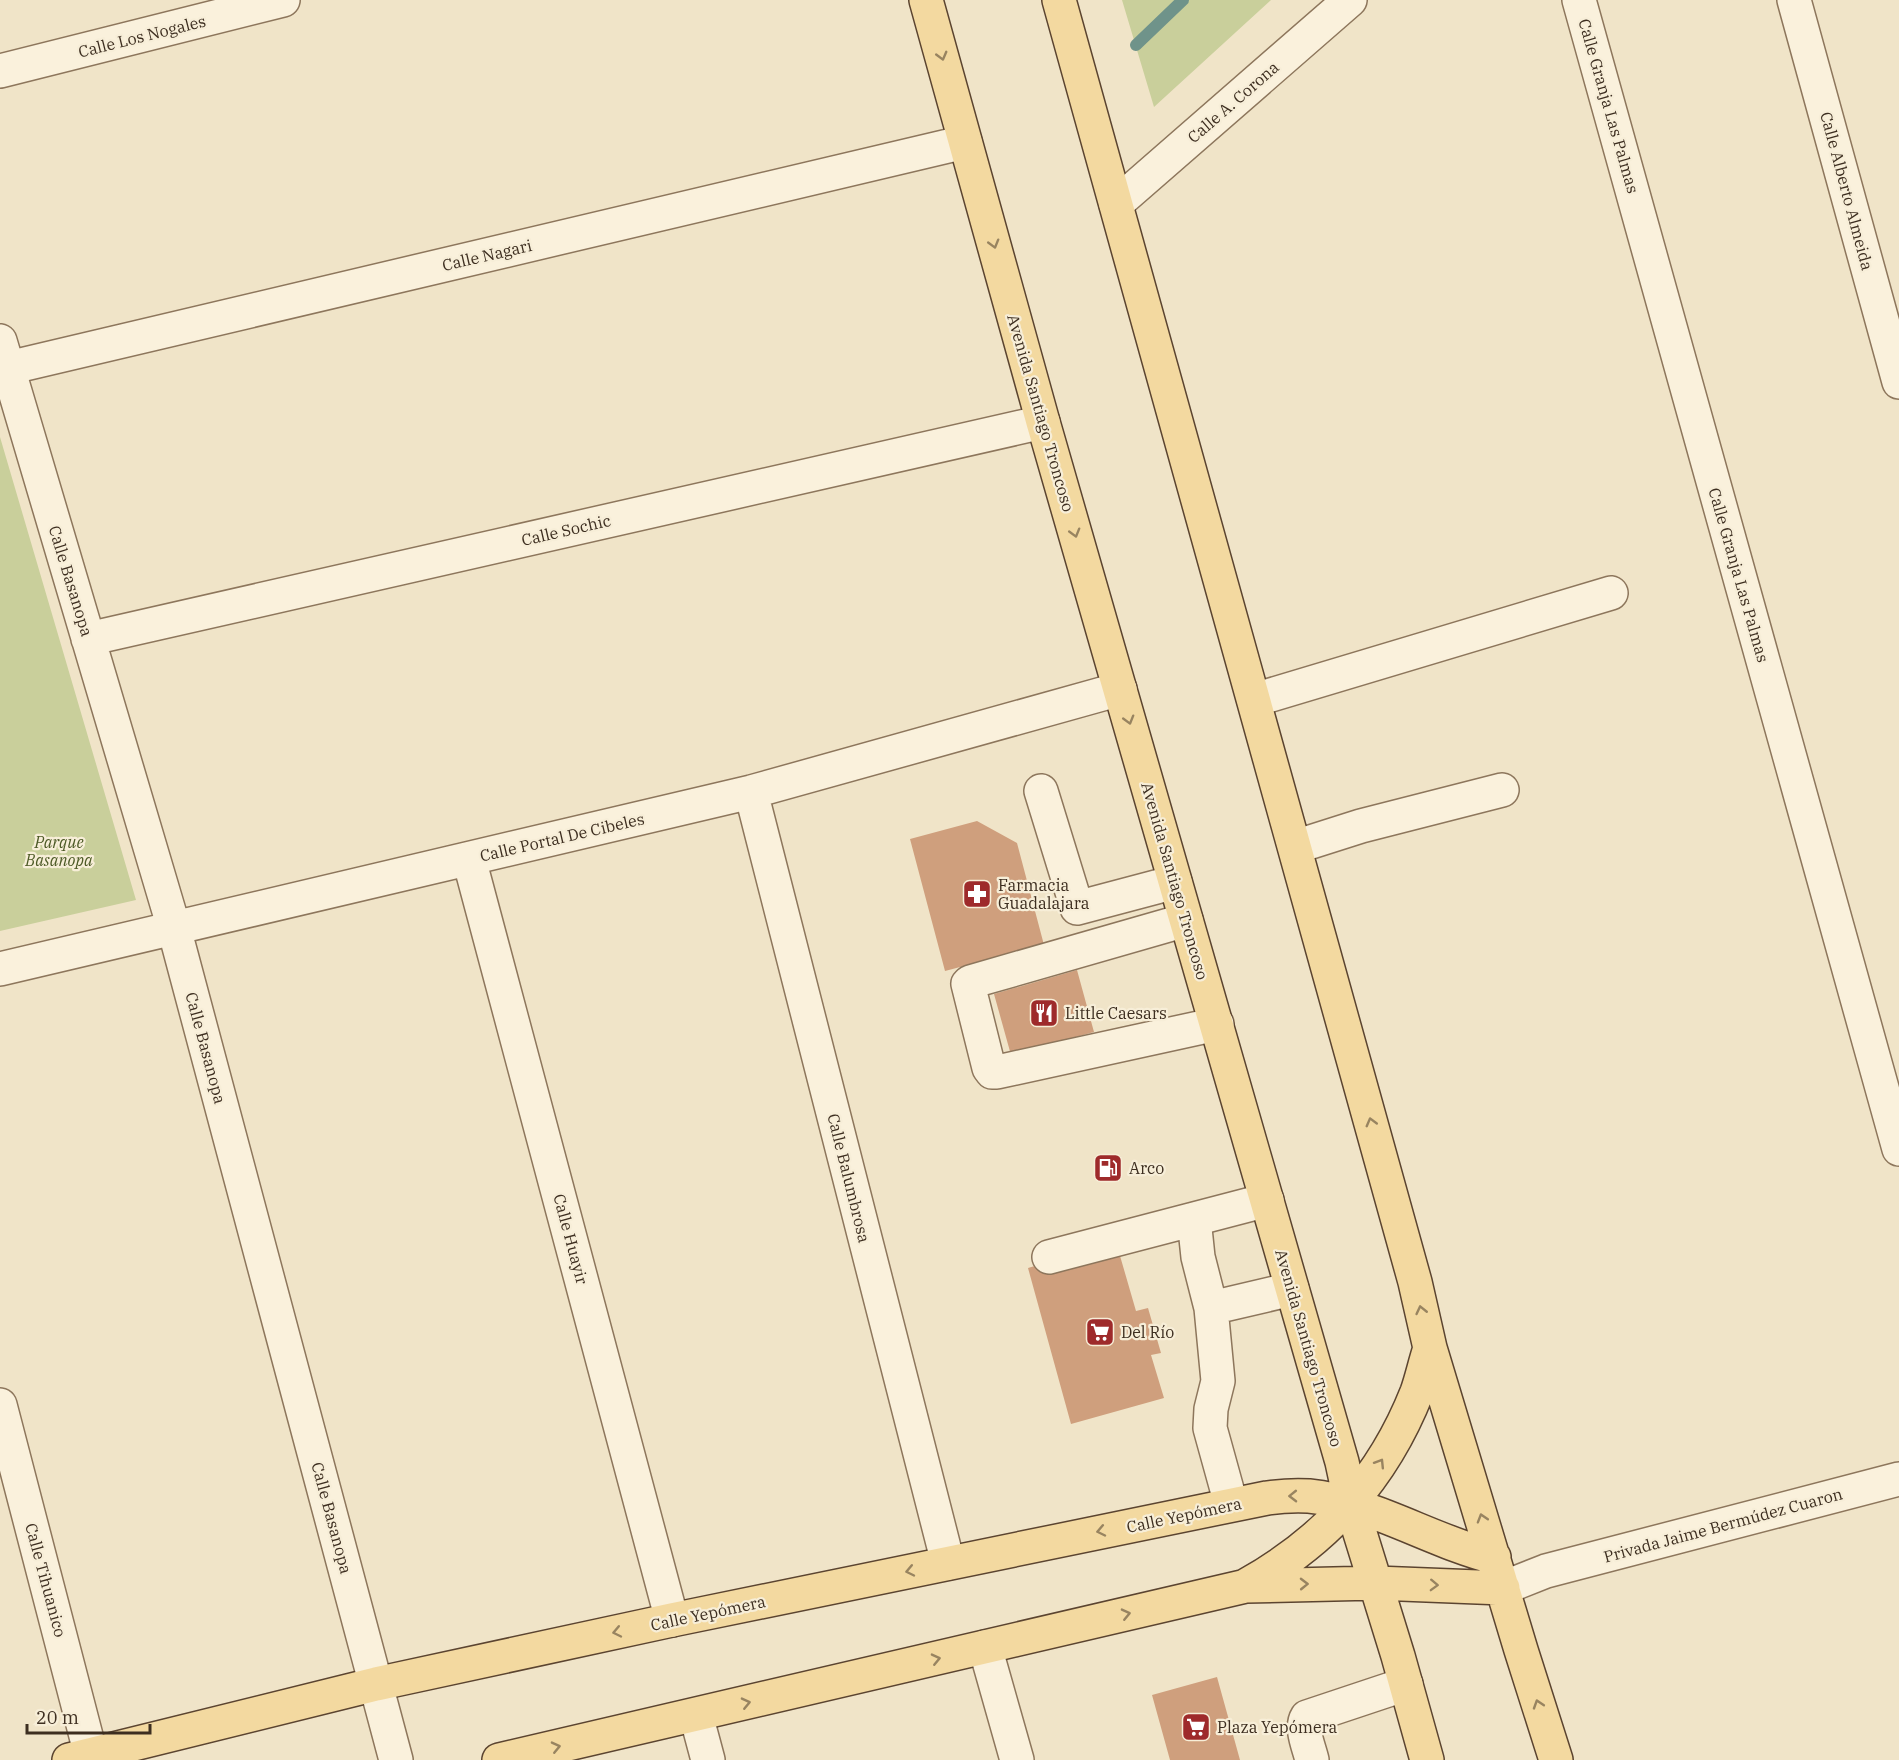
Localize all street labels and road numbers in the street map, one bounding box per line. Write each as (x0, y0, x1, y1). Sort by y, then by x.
street label: Calle Los Nogales (76, 10, 208, 62)
street label: Calle Granja Las Palmas (1575, 16, 1643, 196)
street label: Calle A. Corona (1183, 57, 1283, 147)
street label: Calle Alberto Almeida (1816, 110, 1878, 273)
street label: Calle Nagari (440, 235, 534, 275)
street label: Avenida Santiago Troncoso (1003, 312, 1079, 514)
street label: Calle Granja Las Palmas (1705, 485, 1773, 665)
street label: Calle Sochic (519, 510, 613, 550)
street label: Calle Basanopa (45, 523, 97, 639)
street label: Avenida Santiago Troncoso (1137, 780, 1213, 982)
street label: Calle Portal De Cibeles (478, 808, 646, 866)
street label: Calle Basanopa (181, 990, 231, 1106)
street label: Calle Balumbrosa (823, 1111, 875, 1245)
street label: Calle Huayir (549, 1192, 593, 1286)
street label: Avenida Santiago Troncoso (1271, 1247, 1347, 1449)
street label: Calle Basanopa (307, 1460, 357, 1576)
street label: Privada Jaime Bermúdez Cuaron (1601, 1483, 1845, 1567)
street label: Calle Yepómera (1125, 1493, 1244, 1537)
street label: Calle Tihuanico (21, 1521, 71, 1639)
street label: Calle Yepómera (649, 1591, 768, 1635)

